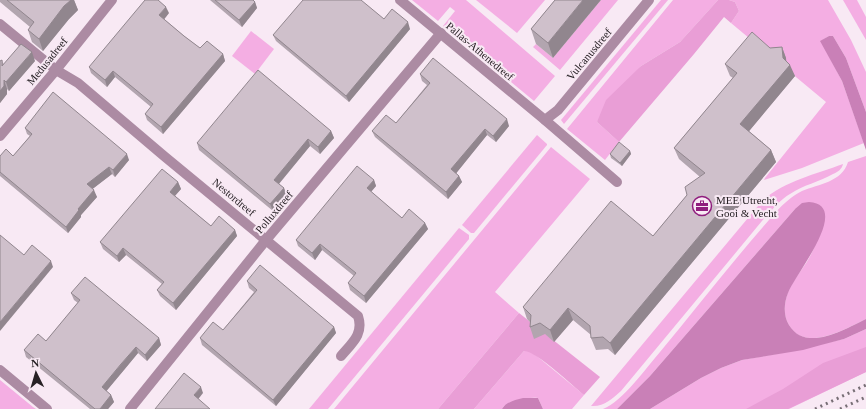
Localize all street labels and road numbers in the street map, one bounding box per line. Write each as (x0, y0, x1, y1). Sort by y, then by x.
street label: Pallas-Athenedreef (444, 19, 516, 83)
street label: Vulcanusdreef (564, 26, 614, 82)
street label: Medusadreef (24, 35, 70, 87)
street label: Nestordreef (210, 176, 258, 218)
street label: Polluxdreef (253, 188, 295, 236)

